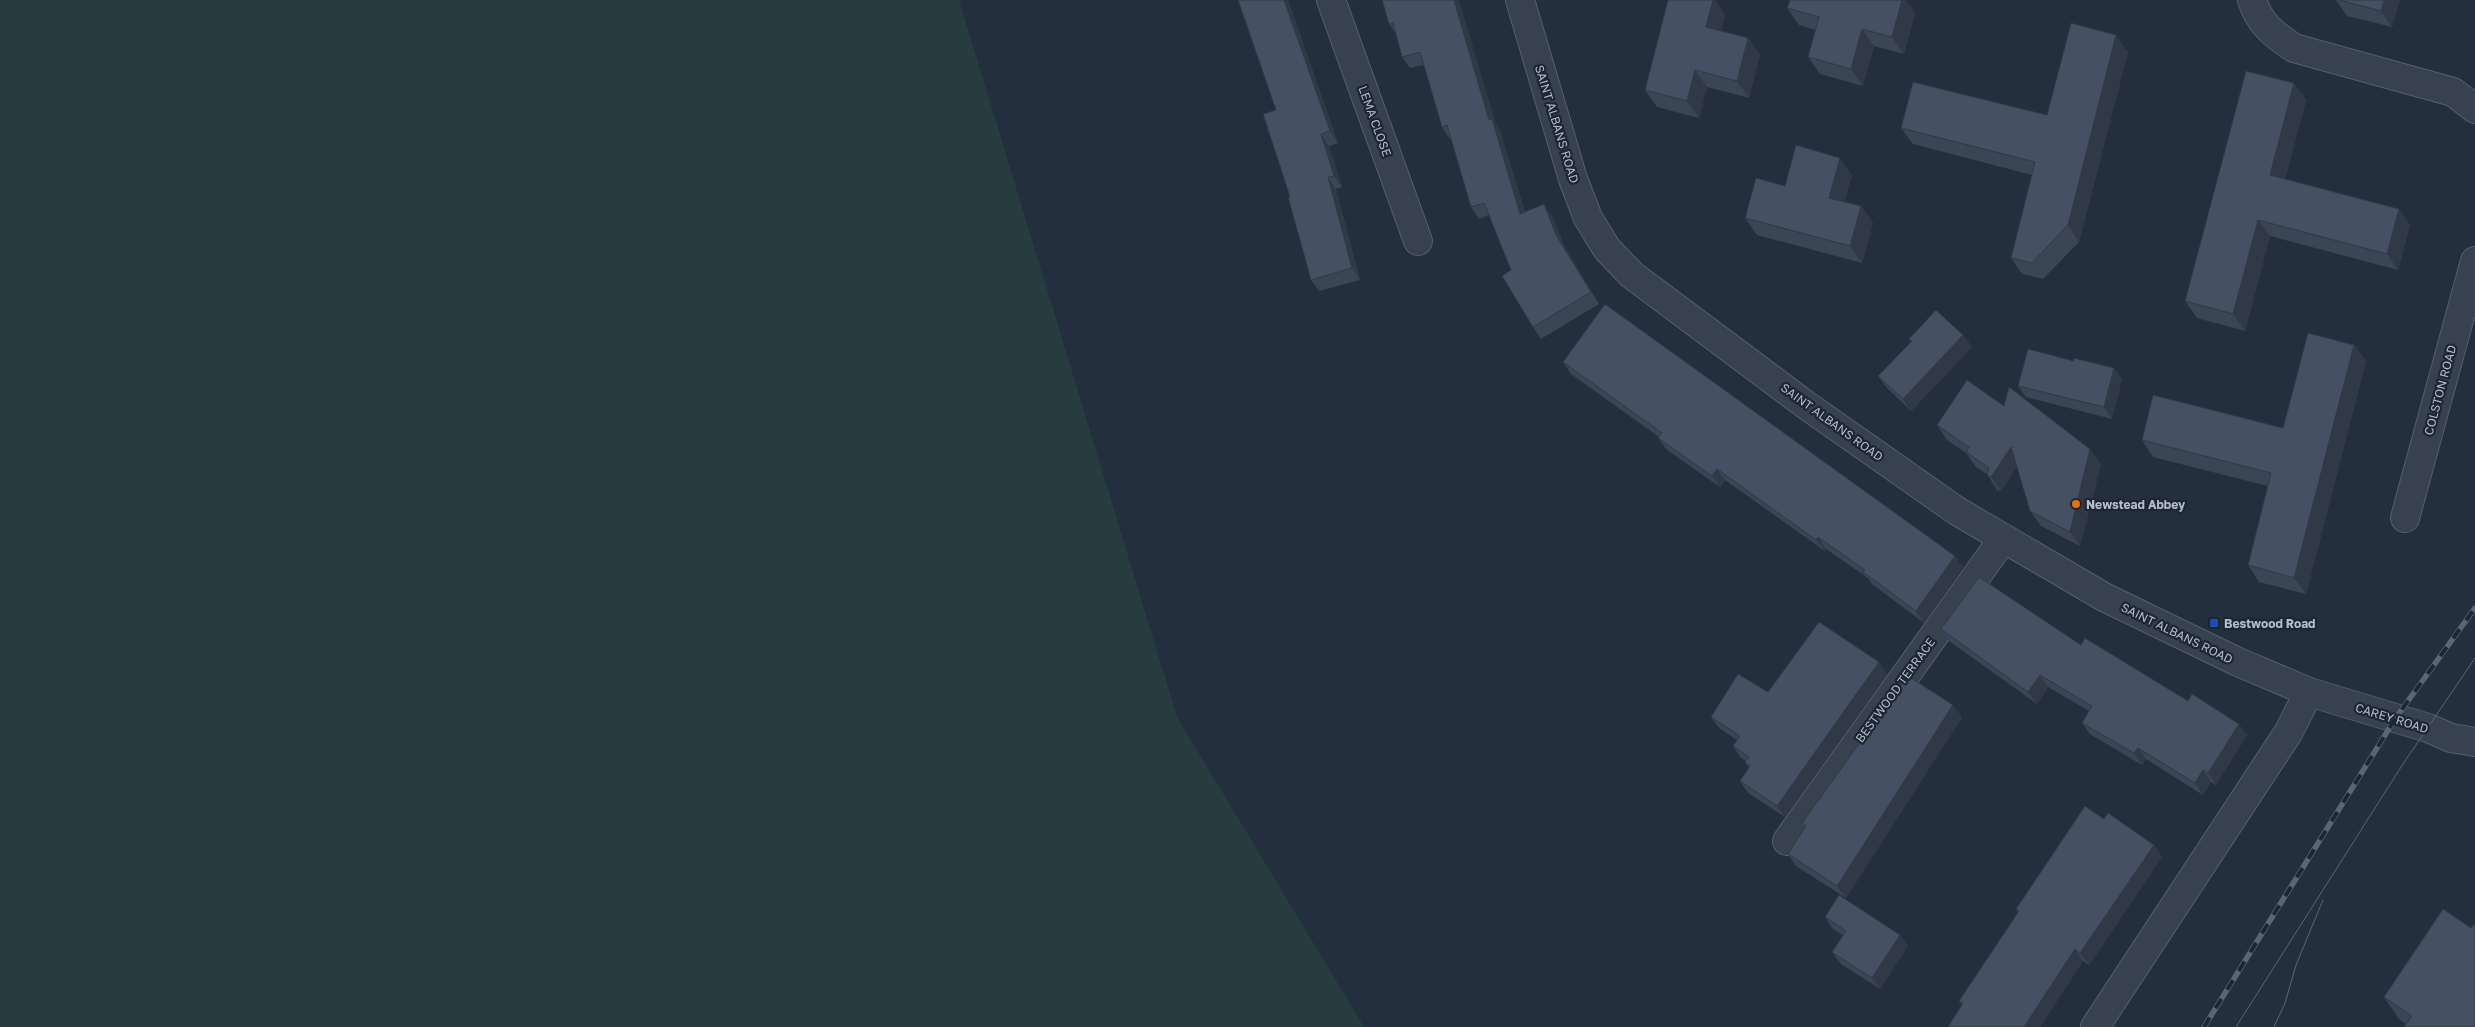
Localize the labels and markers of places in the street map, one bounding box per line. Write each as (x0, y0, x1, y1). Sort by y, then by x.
place label: Newstead Abbey (2086, 497, 2186, 512)
marker: Newstead Abbey (2070, 498, 2082, 510)
place label: Bestwood Road (2224, 616, 2316, 631)
marker: Bestwood Road (2208, 617, 2220, 629)

